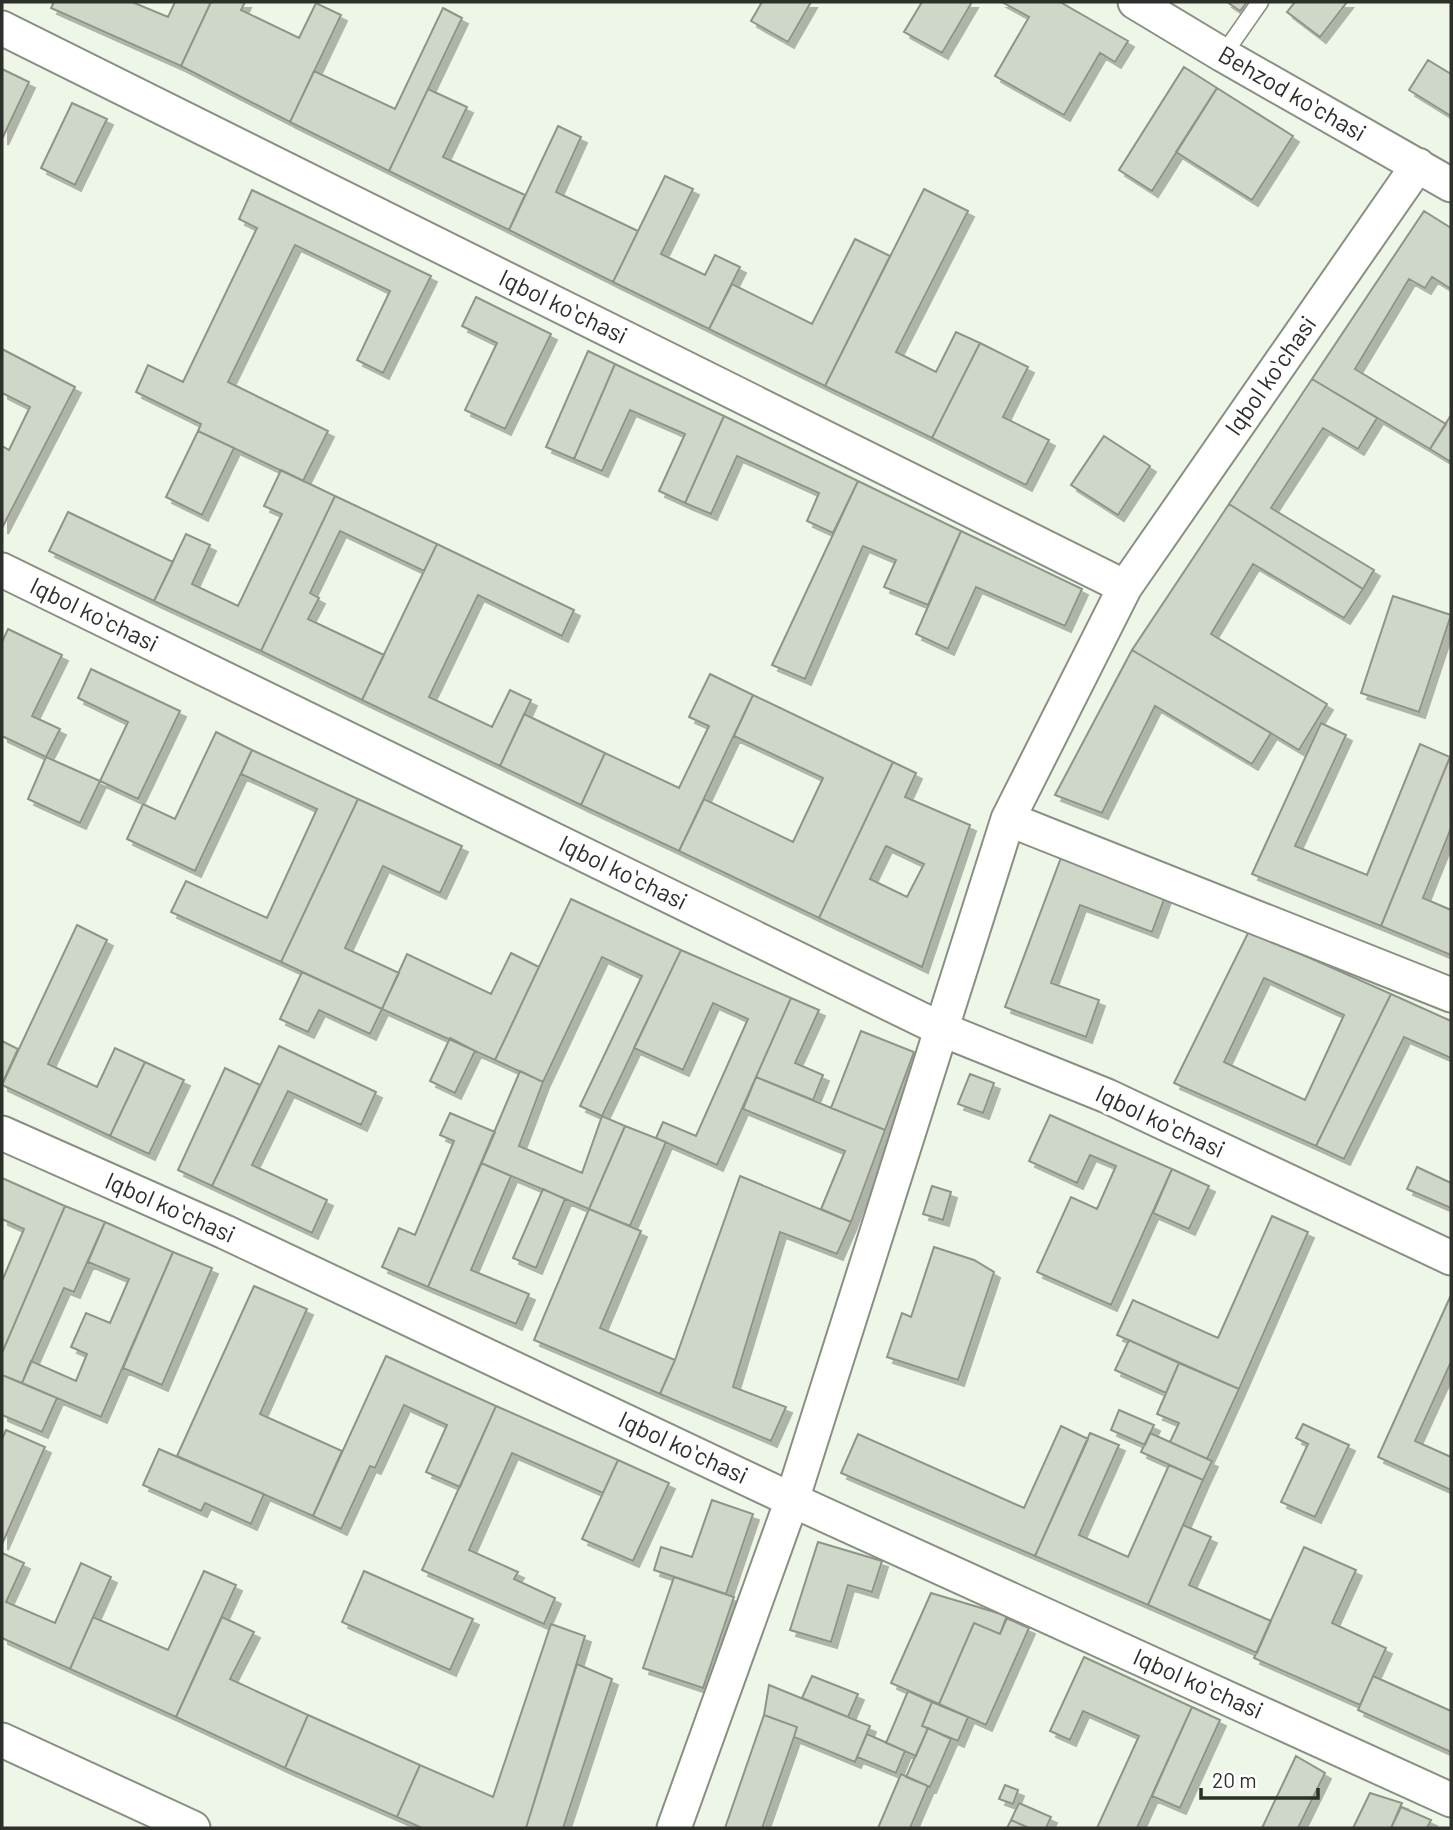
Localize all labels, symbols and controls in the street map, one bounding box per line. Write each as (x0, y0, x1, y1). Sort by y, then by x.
street label: Behzod koʻchasi (1214, 39, 1372, 147)
street label: Iqbol koʻchasi (495, 262, 633, 349)
street label: Iqbol koʻchasi (1218, 310, 1322, 440)
street label: Iqbol koʻchasi (26, 570, 164, 657)
street label: Iqbol koʻchasi (555, 828, 693, 915)
street label: Iqbol koʻchasi (1091, 1078, 1230, 1163)
street label: Iqbol koʻchasi (101, 1165, 240, 1248)
street label: Iqbol koʻchasi (614, 1404, 753, 1489)
street label: Iqbol koʻchasi (1129, 1641, 1268, 1724)
scale bar (1201, 1756, 1318, 1800)
text: 20 m (1212, 1767, 1257, 1792)

